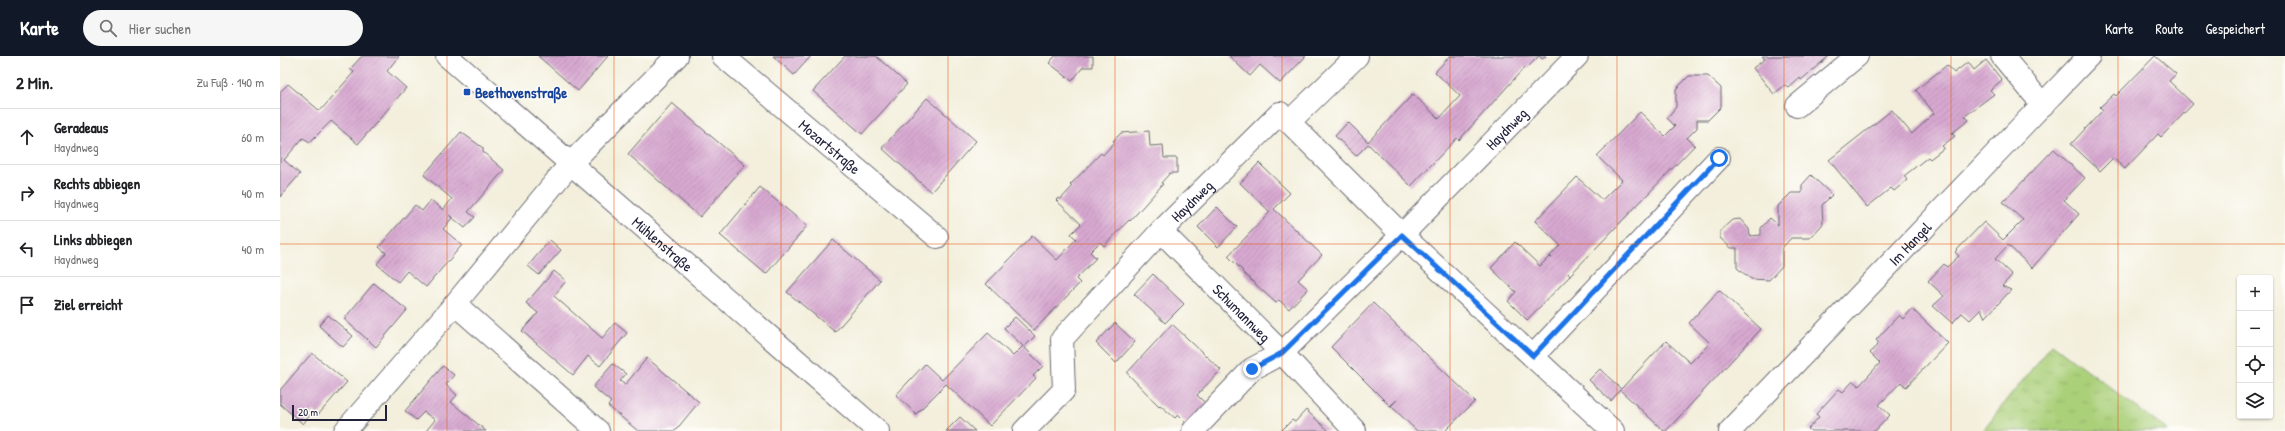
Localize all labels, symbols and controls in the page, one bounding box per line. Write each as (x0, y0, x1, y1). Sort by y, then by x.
search box (83, 10, 363, 46)
text: Karte (20, 15, 59, 41)
icon: search (97, 17, 119, 39)
text: Hier suchen (129, 18, 191, 39)
text: Karte (2105, 19, 2134, 38)
text: Route (2156, 19, 2184, 38)
text: Gespeichert (2206, 19, 2265, 38)
text: 2 Min. (16, 71, 53, 94)
text: Zu Fuß · 140 m (196, 73, 264, 91)
place label: Beethovenstraße (475, 82, 567, 104)
marker: Beethovenstraße (462, 87, 472, 97)
street label: Haydnweg (1481, 102, 1532, 154)
street label: Mozartstraße (795, 114, 865, 179)
text: Geradeaus (54, 117, 108, 138)
icon: ahead (16, 126, 38, 148)
text: 60 m (241, 128, 264, 146)
text: Haydnweg (54, 138, 99, 156)
route start (1710, 149, 1728, 167)
text: Rechts abbiegen (54, 173, 140, 194)
street label: Haydnweg (1166, 175, 1218, 226)
icon: right (16, 182, 38, 204)
text: 40 m (241, 184, 264, 202)
text: Haydnweg (54, 194, 99, 212)
street label: Mühlenstraße (628, 211, 698, 276)
street label: Im Hangel (1884, 217, 1936, 270)
text: Links abbiegen (54, 229, 132, 250)
icon: left (16, 238, 38, 260)
text: 40 m (241, 240, 264, 258)
text: Haydnweg (54, 250, 99, 268)
map controls (2237, 275, 2273, 419)
button: + (2237, 275, 2273, 311)
street label: Schumannweg (1208, 279, 1276, 347)
icon: arrive (16, 294, 38, 316)
text: Ziel erreicht (54, 294, 123, 315)
button: − (2237, 311, 2273, 347)
button: locate (2237, 347, 2273, 383)
route end (1243, 360, 1261, 378)
button: layers (2237, 383, 2273, 419)
scale bar (292, 403, 387, 422)
text: 20 m (298, 405, 318, 419)

